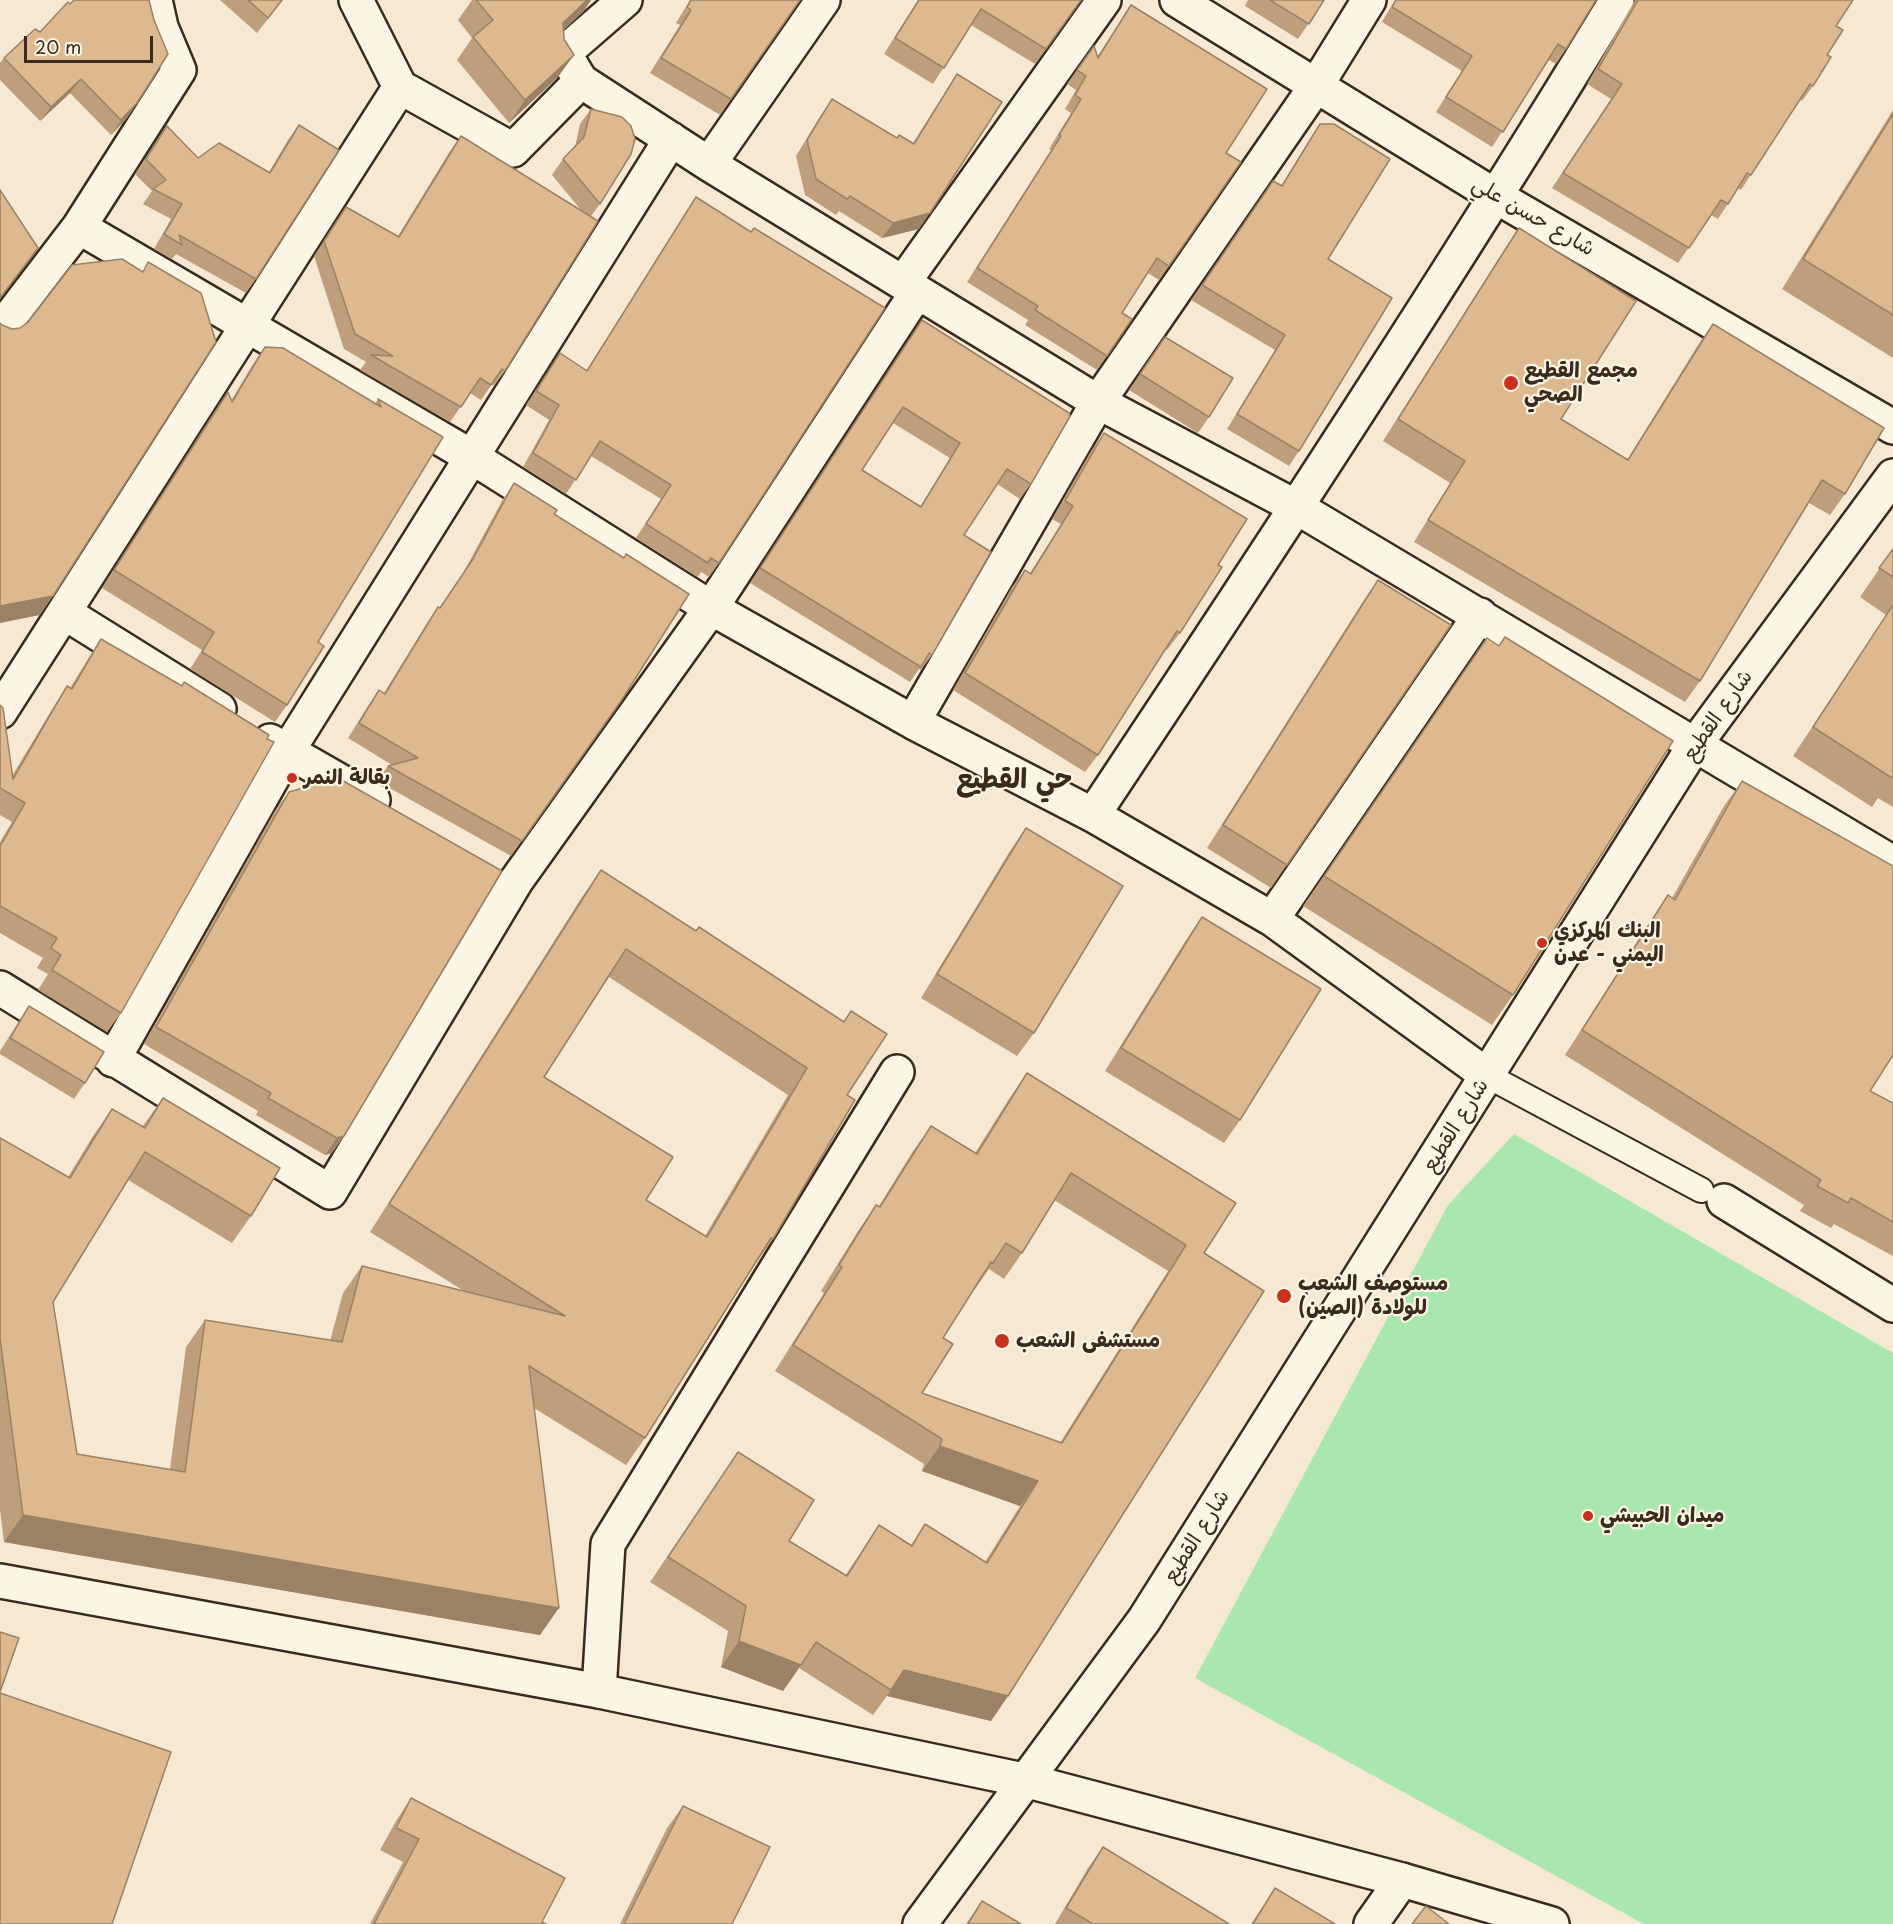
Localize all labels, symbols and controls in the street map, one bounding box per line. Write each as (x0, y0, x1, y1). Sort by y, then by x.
scale bar (27, 24, 156, 62)
text: 20 m (35, 33, 81, 60)
street label: شارع حسن علي (1467, 172, 1599, 262)
place label: مجمع القطيع الصحي (1524, 358, 1638, 408)
marker: مجمع القطيع الصحي (1502, 374, 1520, 392)
street label: شارع القطيع (1677, 666, 1759, 766)
place label: بقالة النمر (304, 765, 390, 791)
district label: حي القطيع (956, 765, 1072, 797)
marker: بقالة النمر (285, 771, 299, 785)
place label: البنك المركزي اليمني - عدن (1554, 918, 1664, 968)
marker: البنك المركزي اليمني - عدن (1535, 936, 1549, 950)
street label: شارع القطيع (1417, 1075, 1495, 1177)
place label: مستوصف الشعب (الصين) للولادة (1298, 1271, 1448, 1321)
marker: مستوصف الشعب (الصين) للولادة (1275, 1287, 1293, 1305)
place label: مستشفى الشعب (1016, 1328, 1160, 1354)
marker: مستشفى الشعب (993, 1332, 1011, 1350)
street label: شارع القطيع (1158, 1486, 1236, 1588)
place label: ميدان الحبيشي (1600, 1503, 1724, 1529)
marker: ميدان الحبيشي (1581, 1509, 1595, 1523)

